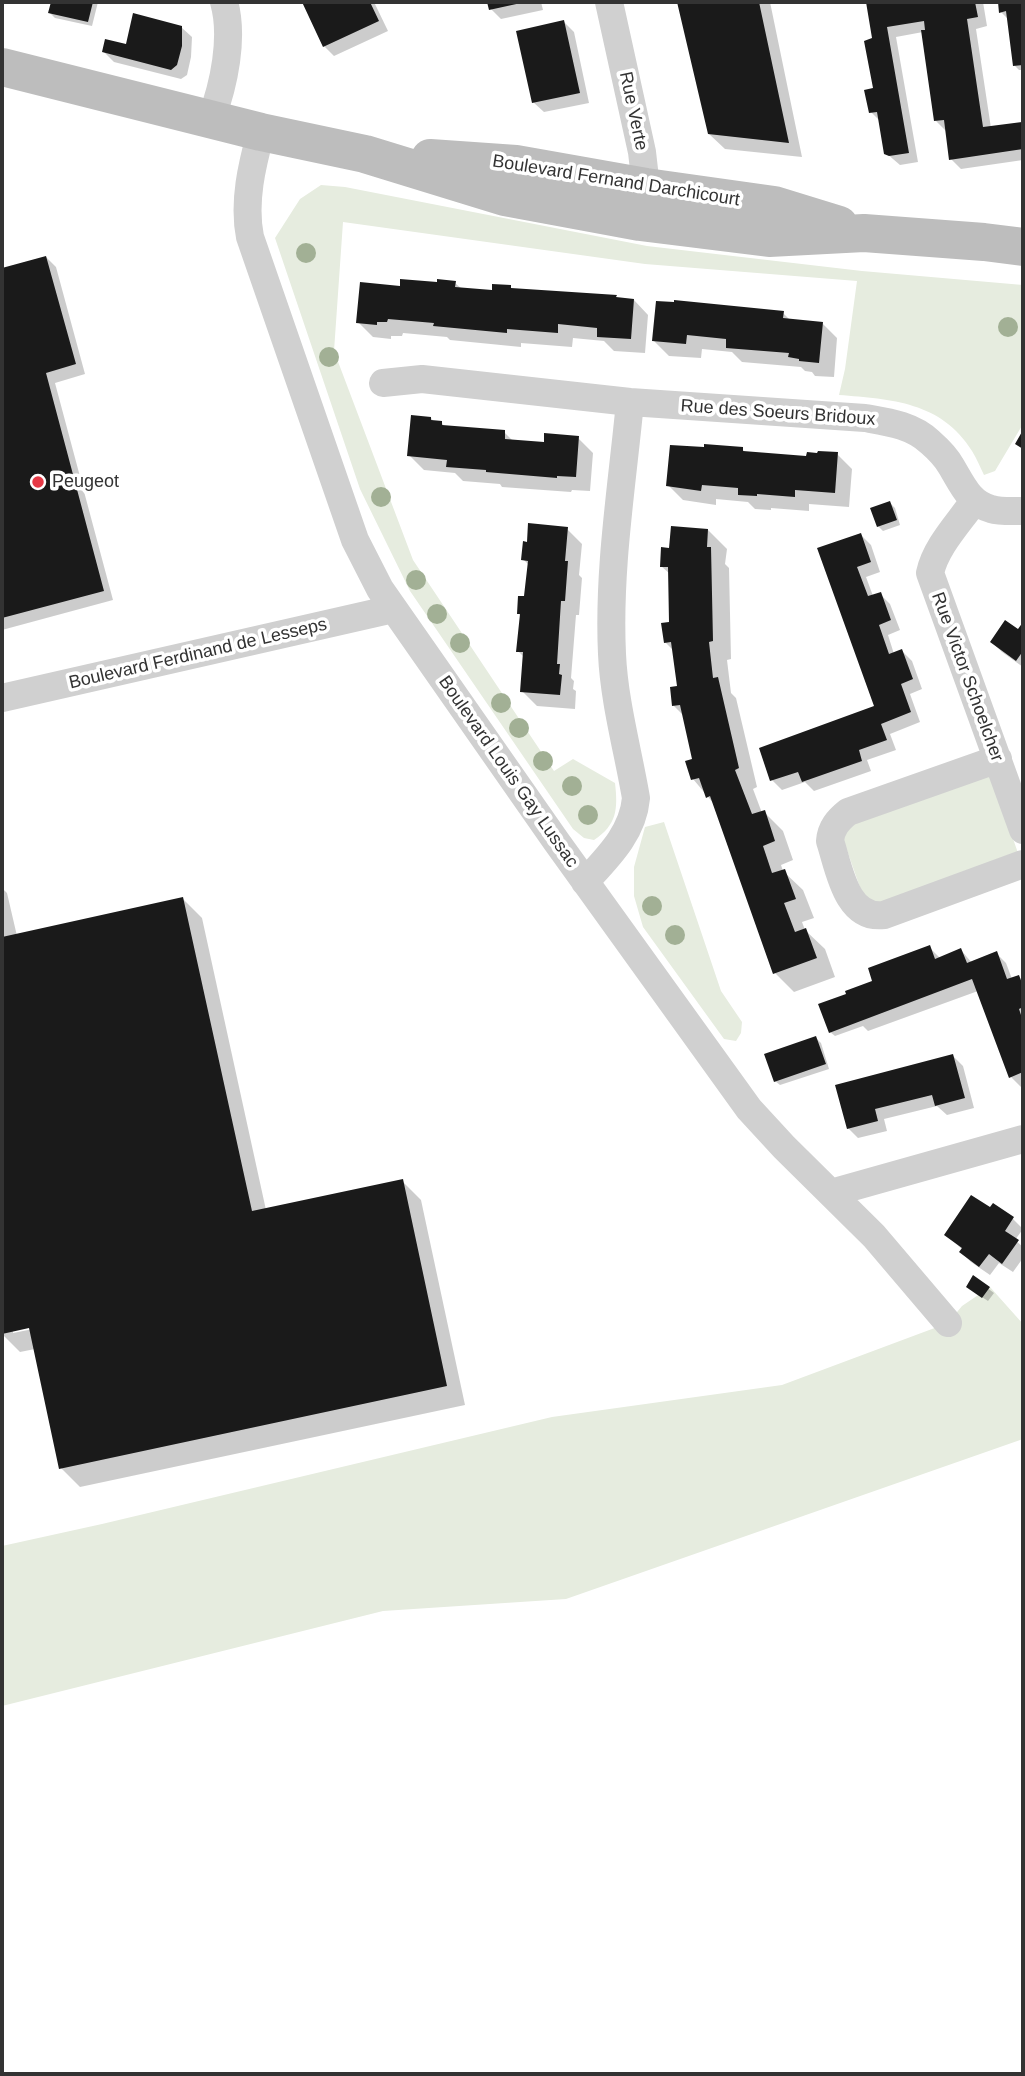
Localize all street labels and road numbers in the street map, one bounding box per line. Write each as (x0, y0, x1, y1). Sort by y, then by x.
street label: Rue Verte (614, 70, 652, 152)
street label: Boulevard Fernand Darchicourt (491, 151, 741, 211)
street label: Rue des Soeurs Bridoux (680, 395, 876, 431)
street label: Rue Victor Schoelcher (926, 589, 1008, 765)
street label: Boulevard Ferdinand de Lesseps (67, 614, 329, 694)
street label: Boulevard Louis Gay Lussac (433, 672, 583, 872)

